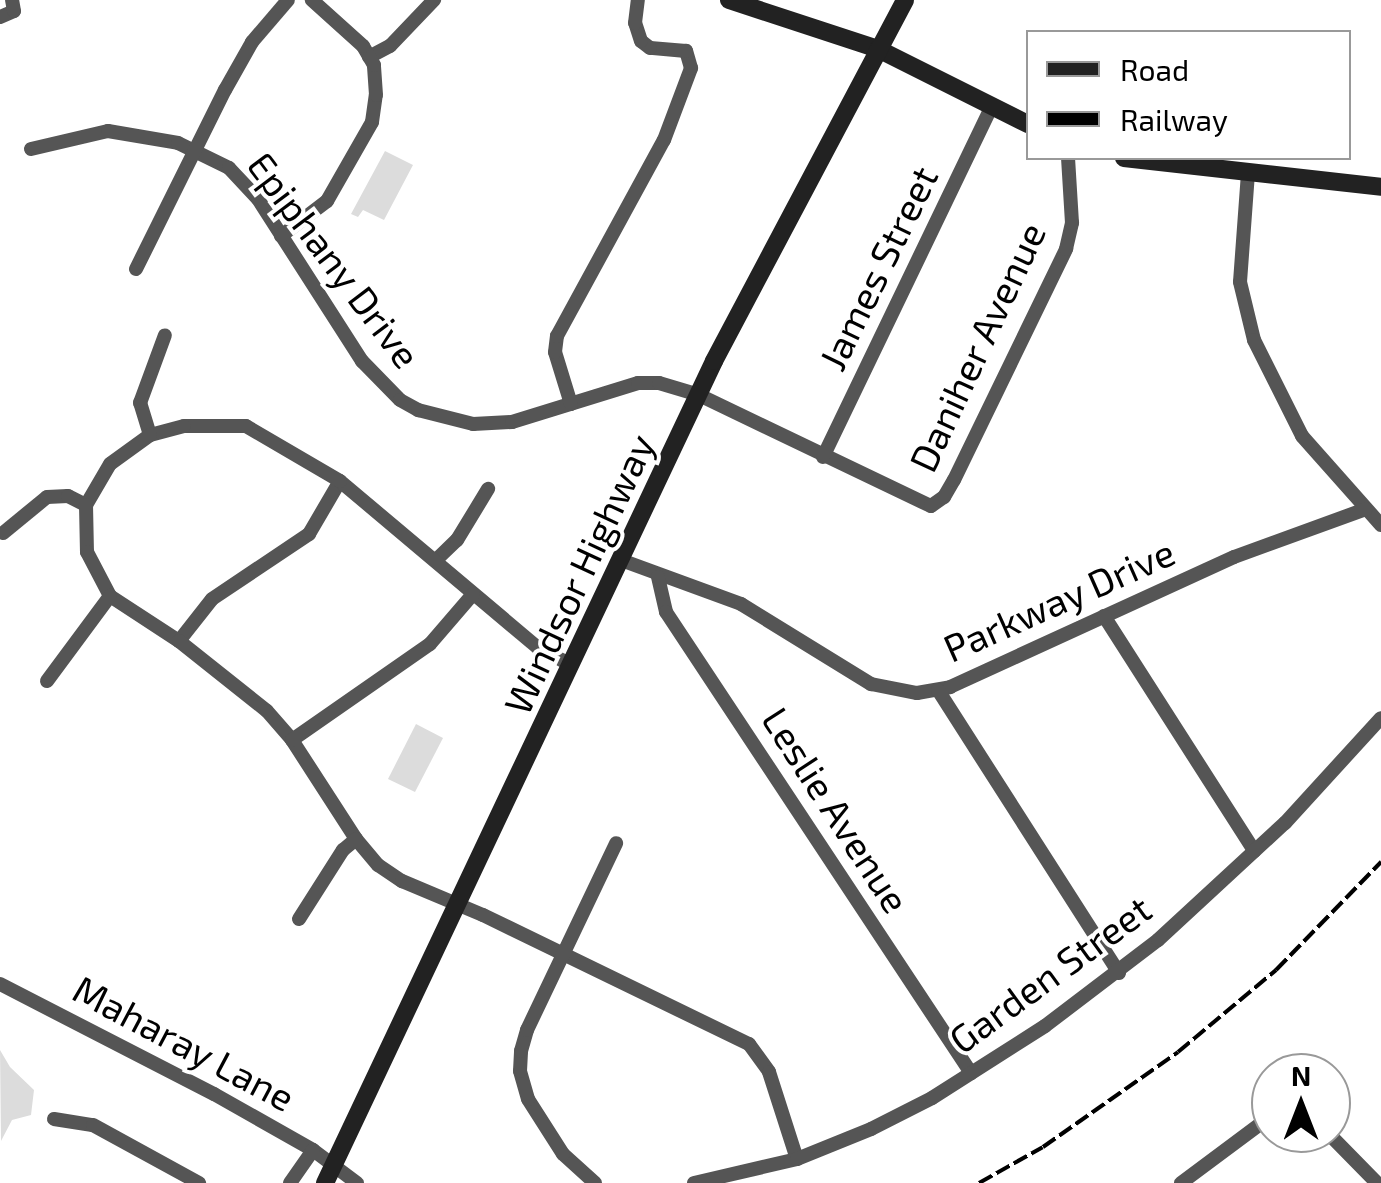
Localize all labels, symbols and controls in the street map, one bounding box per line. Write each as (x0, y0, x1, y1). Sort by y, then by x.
legend (1026, 30, 1351, 160)
text: Road (1120, 51, 1189, 87)
text: Railway (1120, 101, 1228, 137)
street label: Epiphany Drive (238, 143, 430, 377)
street label: James Street (809, 159, 947, 377)
street label: Daniher Avenue (899, 215, 1055, 479)
street label: Windsor Highway (494, 427, 664, 721)
street label: Parkway Drive (936, 529, 1182, 671)
street label: Leslie Avenue (753, 699, 919, 921)
street label: Garden Street (940, 886, 1160, 1062)
street label: Maharay Lane (65, 965, 303, 1121)
north arrow (1251, 1053, 1351, 1153)
text: N (1291, 1058, 1311, 1092)

